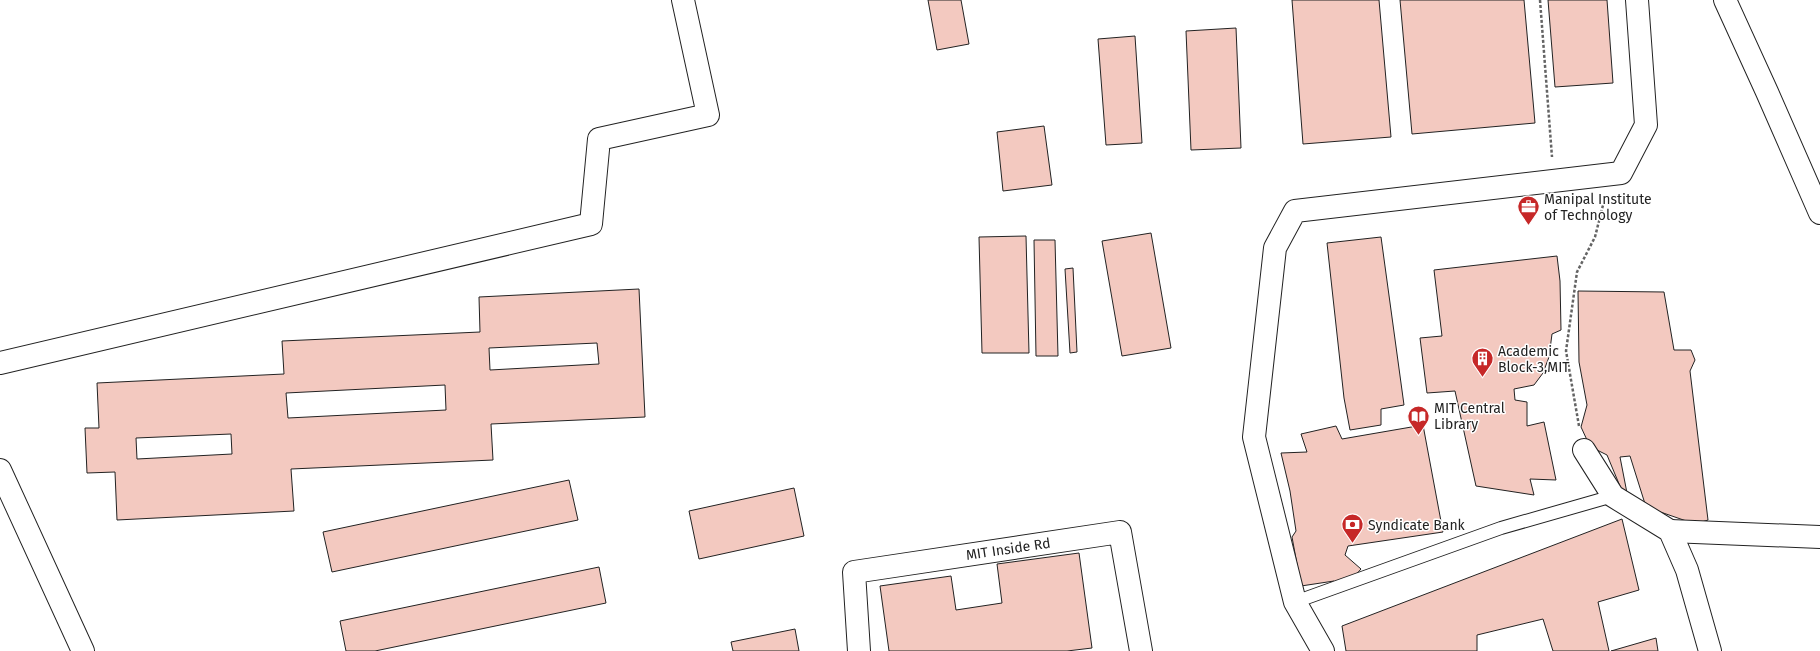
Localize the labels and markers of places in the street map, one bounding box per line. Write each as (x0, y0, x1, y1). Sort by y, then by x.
place label: Manipal Institute of Technology (1544, 191, 1652, 224)
office icon: Manipal Institute of Technology (1515, 194, 1541, 227)
place label: Academic Block-3,MIT (1498, 343, 1570, 376)
building icon: Academic Block-3,MIT (1469, 346, 1495, 379)
place label: MIT Central Library (1434, 400, 1505, 433)
library icon: MIT Central Library (1405, 403, 1431, 436)
bank icon: Syndicate Bank (1340, 512, 1366, 545)
place label: Syndicate Bank (1368, 517, 1466, 534)

